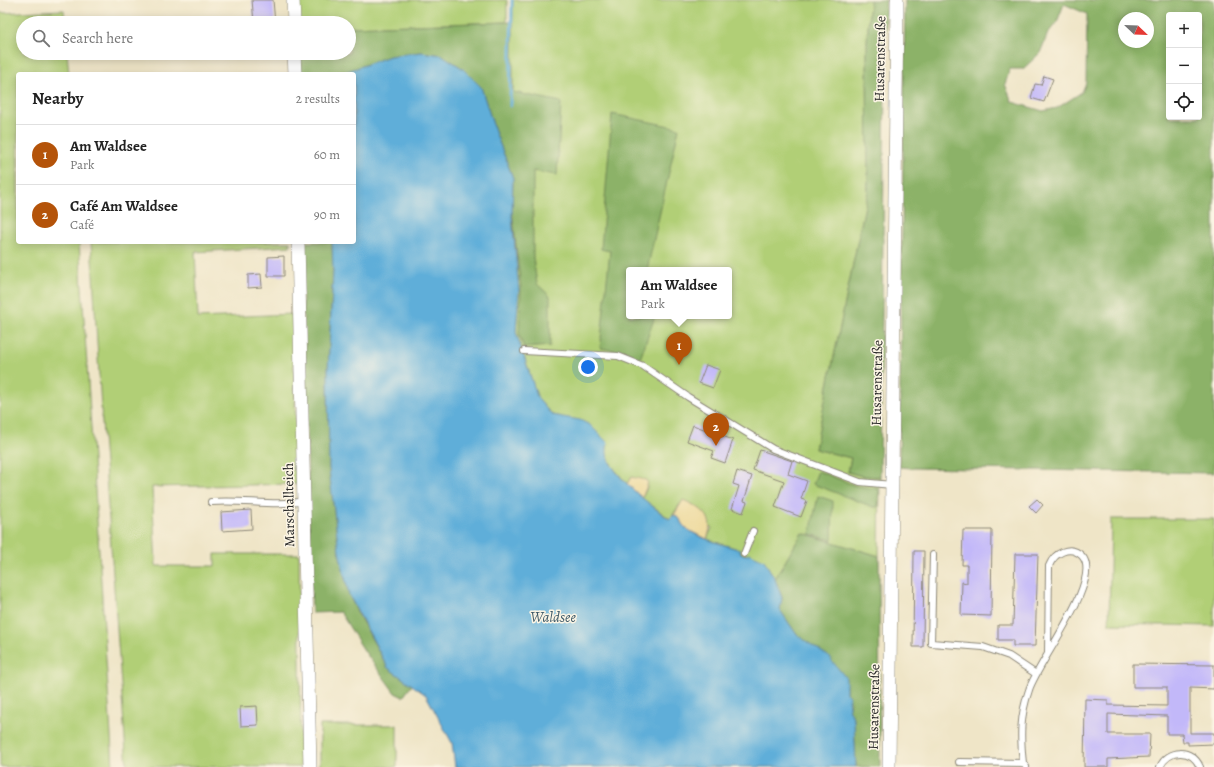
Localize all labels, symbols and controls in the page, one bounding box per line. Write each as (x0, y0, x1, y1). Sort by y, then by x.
north arrow (1118, 12, 1154, 48)
map controls (1166, 12, 1202, 120)
button: + (1166, 12, 1202, 48)
search box (16, 16, 356, 60)
street label: Husarenstraße (870, 16, 890, 102)
icon: search (30, 27, 52, 49)
text: Search here (62, 28, 133, 48)
button: − (1166, 48, 1202, 84)
button: locate (1166, 84, 1202, 120)
text: Nearby (32, 87, 83, 110)
text: 2 results (296, 90, 340, 107)
text: Am Waldsee (70, 136, 147, 156)
text: 1 (43, 146, 47, 163)
text: 60 m (314, 146, 340, 163)
text: Park (70, 156, 94, 173)
text: Café Am Waldsee (70, 196, 178, 216)
text: 2 (42, 206, 48, 223)
text: 90 m (314, 206, 340, 223)
text: Café (70, 216, 94, 233)
popup (626, 267, 732, 319)
text: Am Waldsee (641, 275, 717, 295)
text: Park (641, 295, 665, 312)
pin: 1 (666, 332, 692, 365)
street label: Husarenstraße (867, 340, 887, 426)
your location (578, 357, 598, 377)
pin: 2 (703, 413, 729, 446)
street label: Marschallteich (279, 462, 299, 547)
water label: Waldsee (530, 607, 576, 627)
street label: Husarenstraße (864, 664, 884, 750)

